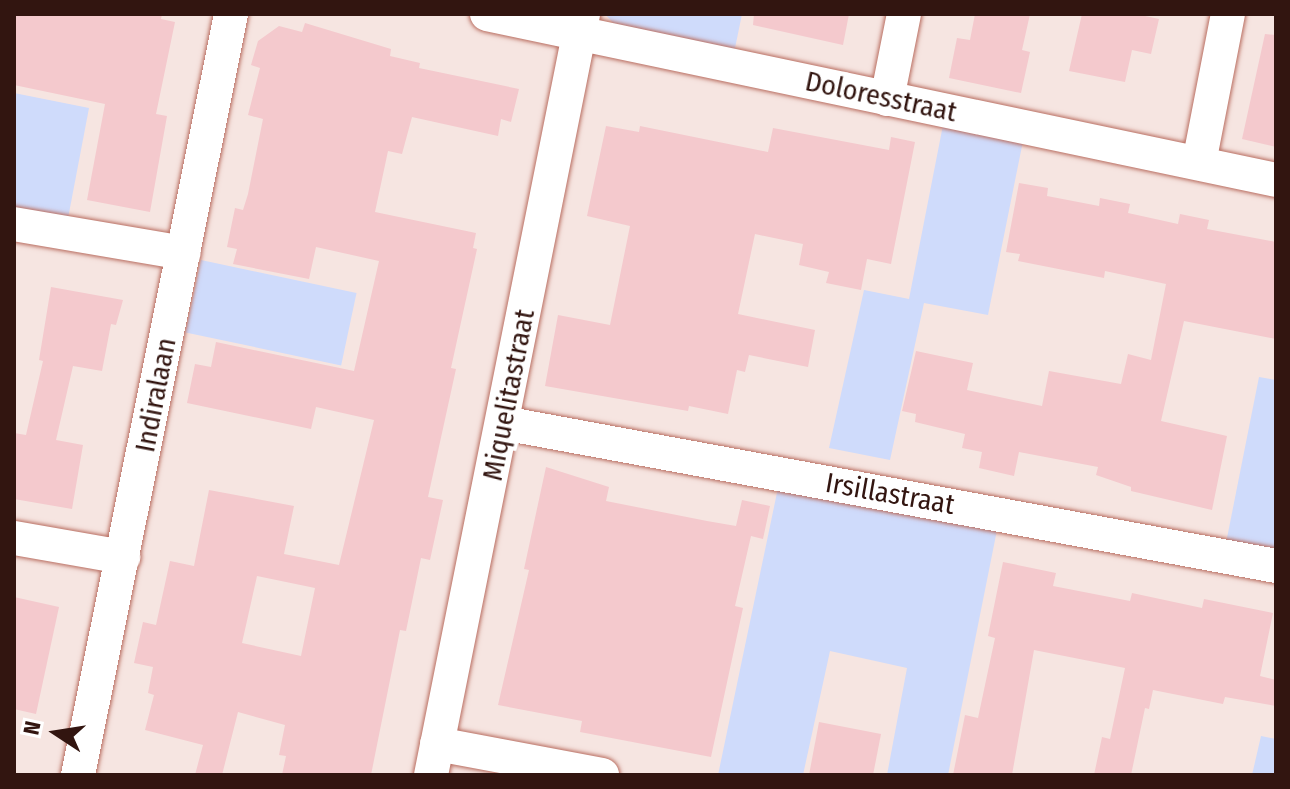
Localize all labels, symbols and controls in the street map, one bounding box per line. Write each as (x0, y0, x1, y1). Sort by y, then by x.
street label: Doloresstraat (802, 65, 960, 129)
street label: Miquelitastraat (476, 306, 542, 484)
street label: Indiralaan (128, 335, 184, 455)
street label: Irsillastraat (823, 466, 957, 522)
north arrow (16, 693, 96, 773)
text: N (17, 719, 47, 737)

